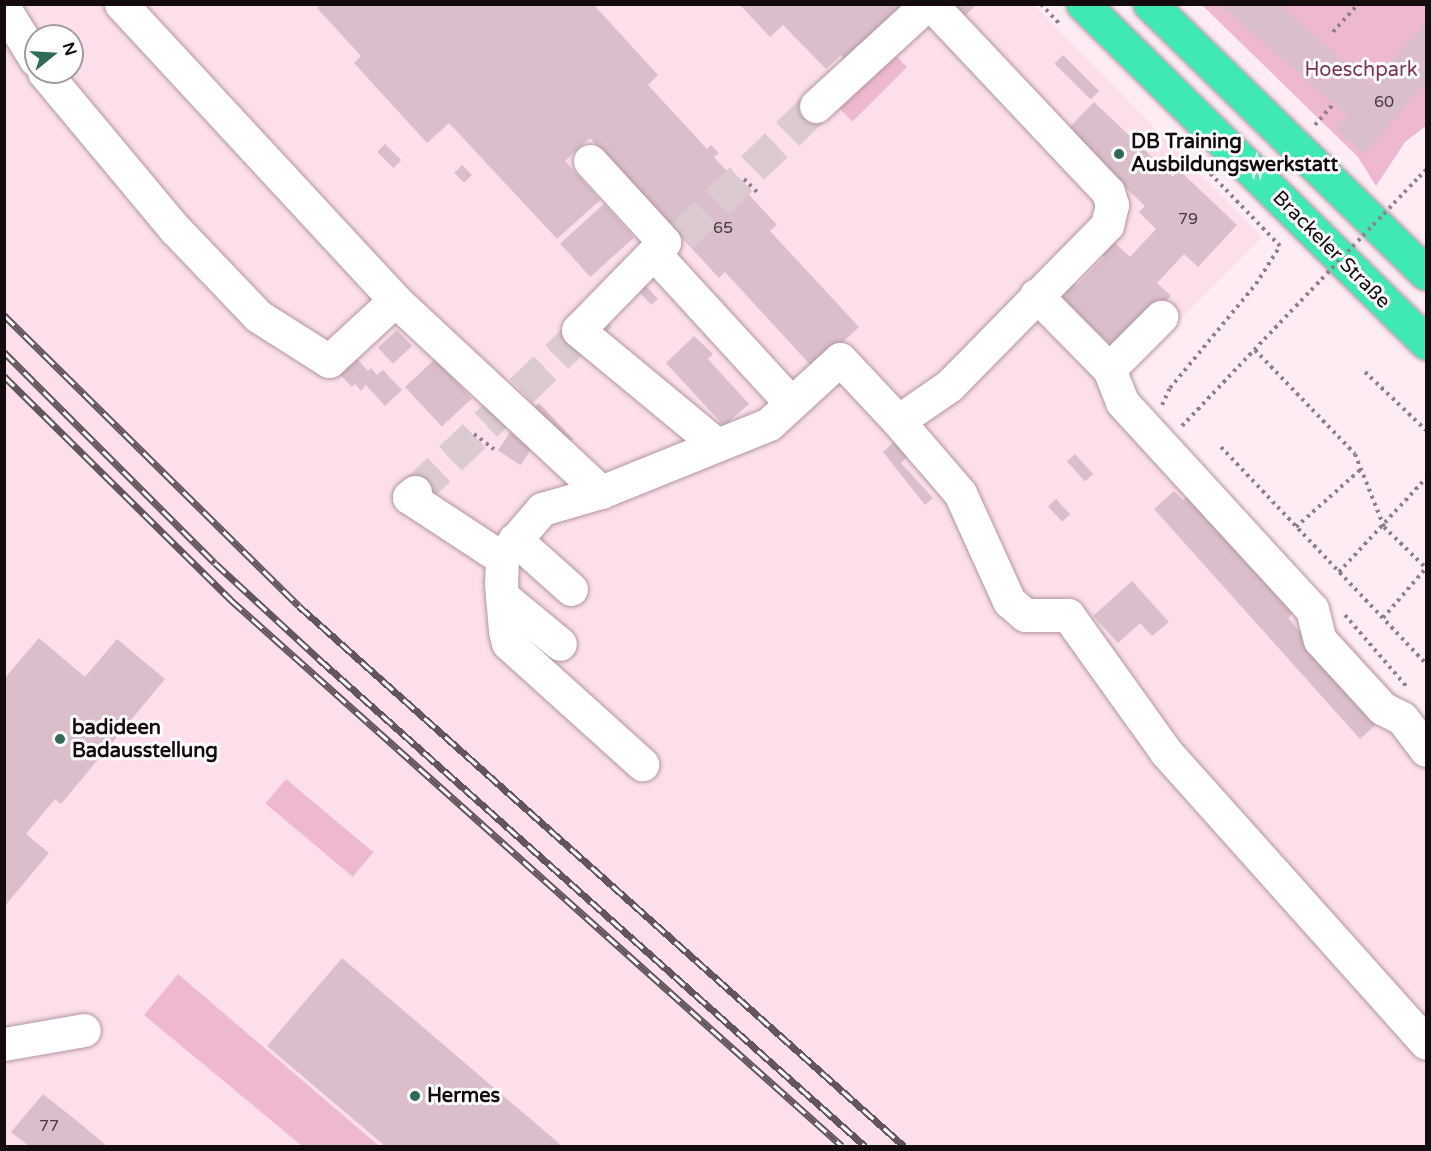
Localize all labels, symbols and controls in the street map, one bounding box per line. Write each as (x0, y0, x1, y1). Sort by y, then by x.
north arrow (24, 24, 84, 84)
text: N (58, 40, 81, 58)
park label: Hoeschpark (1304, 58, 1418, 82)
house number: 60 (1374, 92, 1394, 112)
place label: DB Training Ausbildungswerkstatt (1131, 130, 1338, 177)
marker: DB Training Ausbildungswerkstatt (1112, 147, 1126, 161)
street label: Brackeler Straße (1267, 186, 1395, 314)
house number: 79 (1178, 209, 1198, 229)
house number: 65 (713, 218, 733, 238)
place label: badideen Badausstellung (72, 716, 218, 763)
marker: badideen Badausstellung (53, 732, 67, 746)
place label: Hermes (427, 1084, 500, 1108)
marker: Hermes (408, 1089, 422, 1103)
house number: 77 (39, 1116, 59, 1136)

